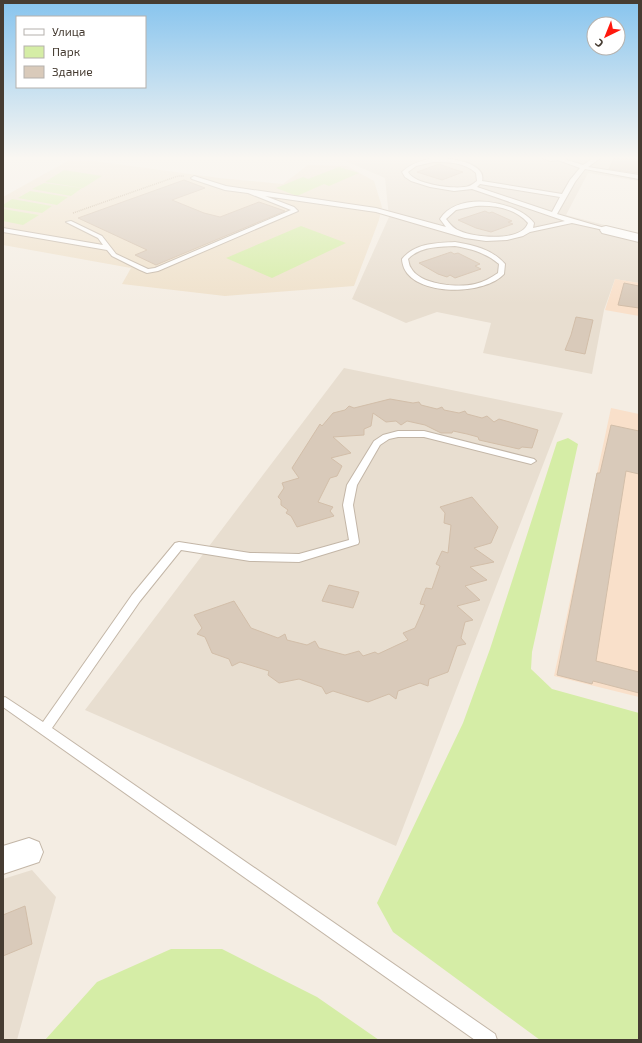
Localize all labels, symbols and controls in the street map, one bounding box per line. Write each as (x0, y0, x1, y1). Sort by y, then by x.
legend (16, 16, 146, 88)
north arrow (586, 16, 626, 56)
text: Улица (52, 24, 85, 38)
text: С (592, 36, 606, 51)
text: Парк (52, 44, 81, 58)
text: Здание (52, 64, 93, 78)

